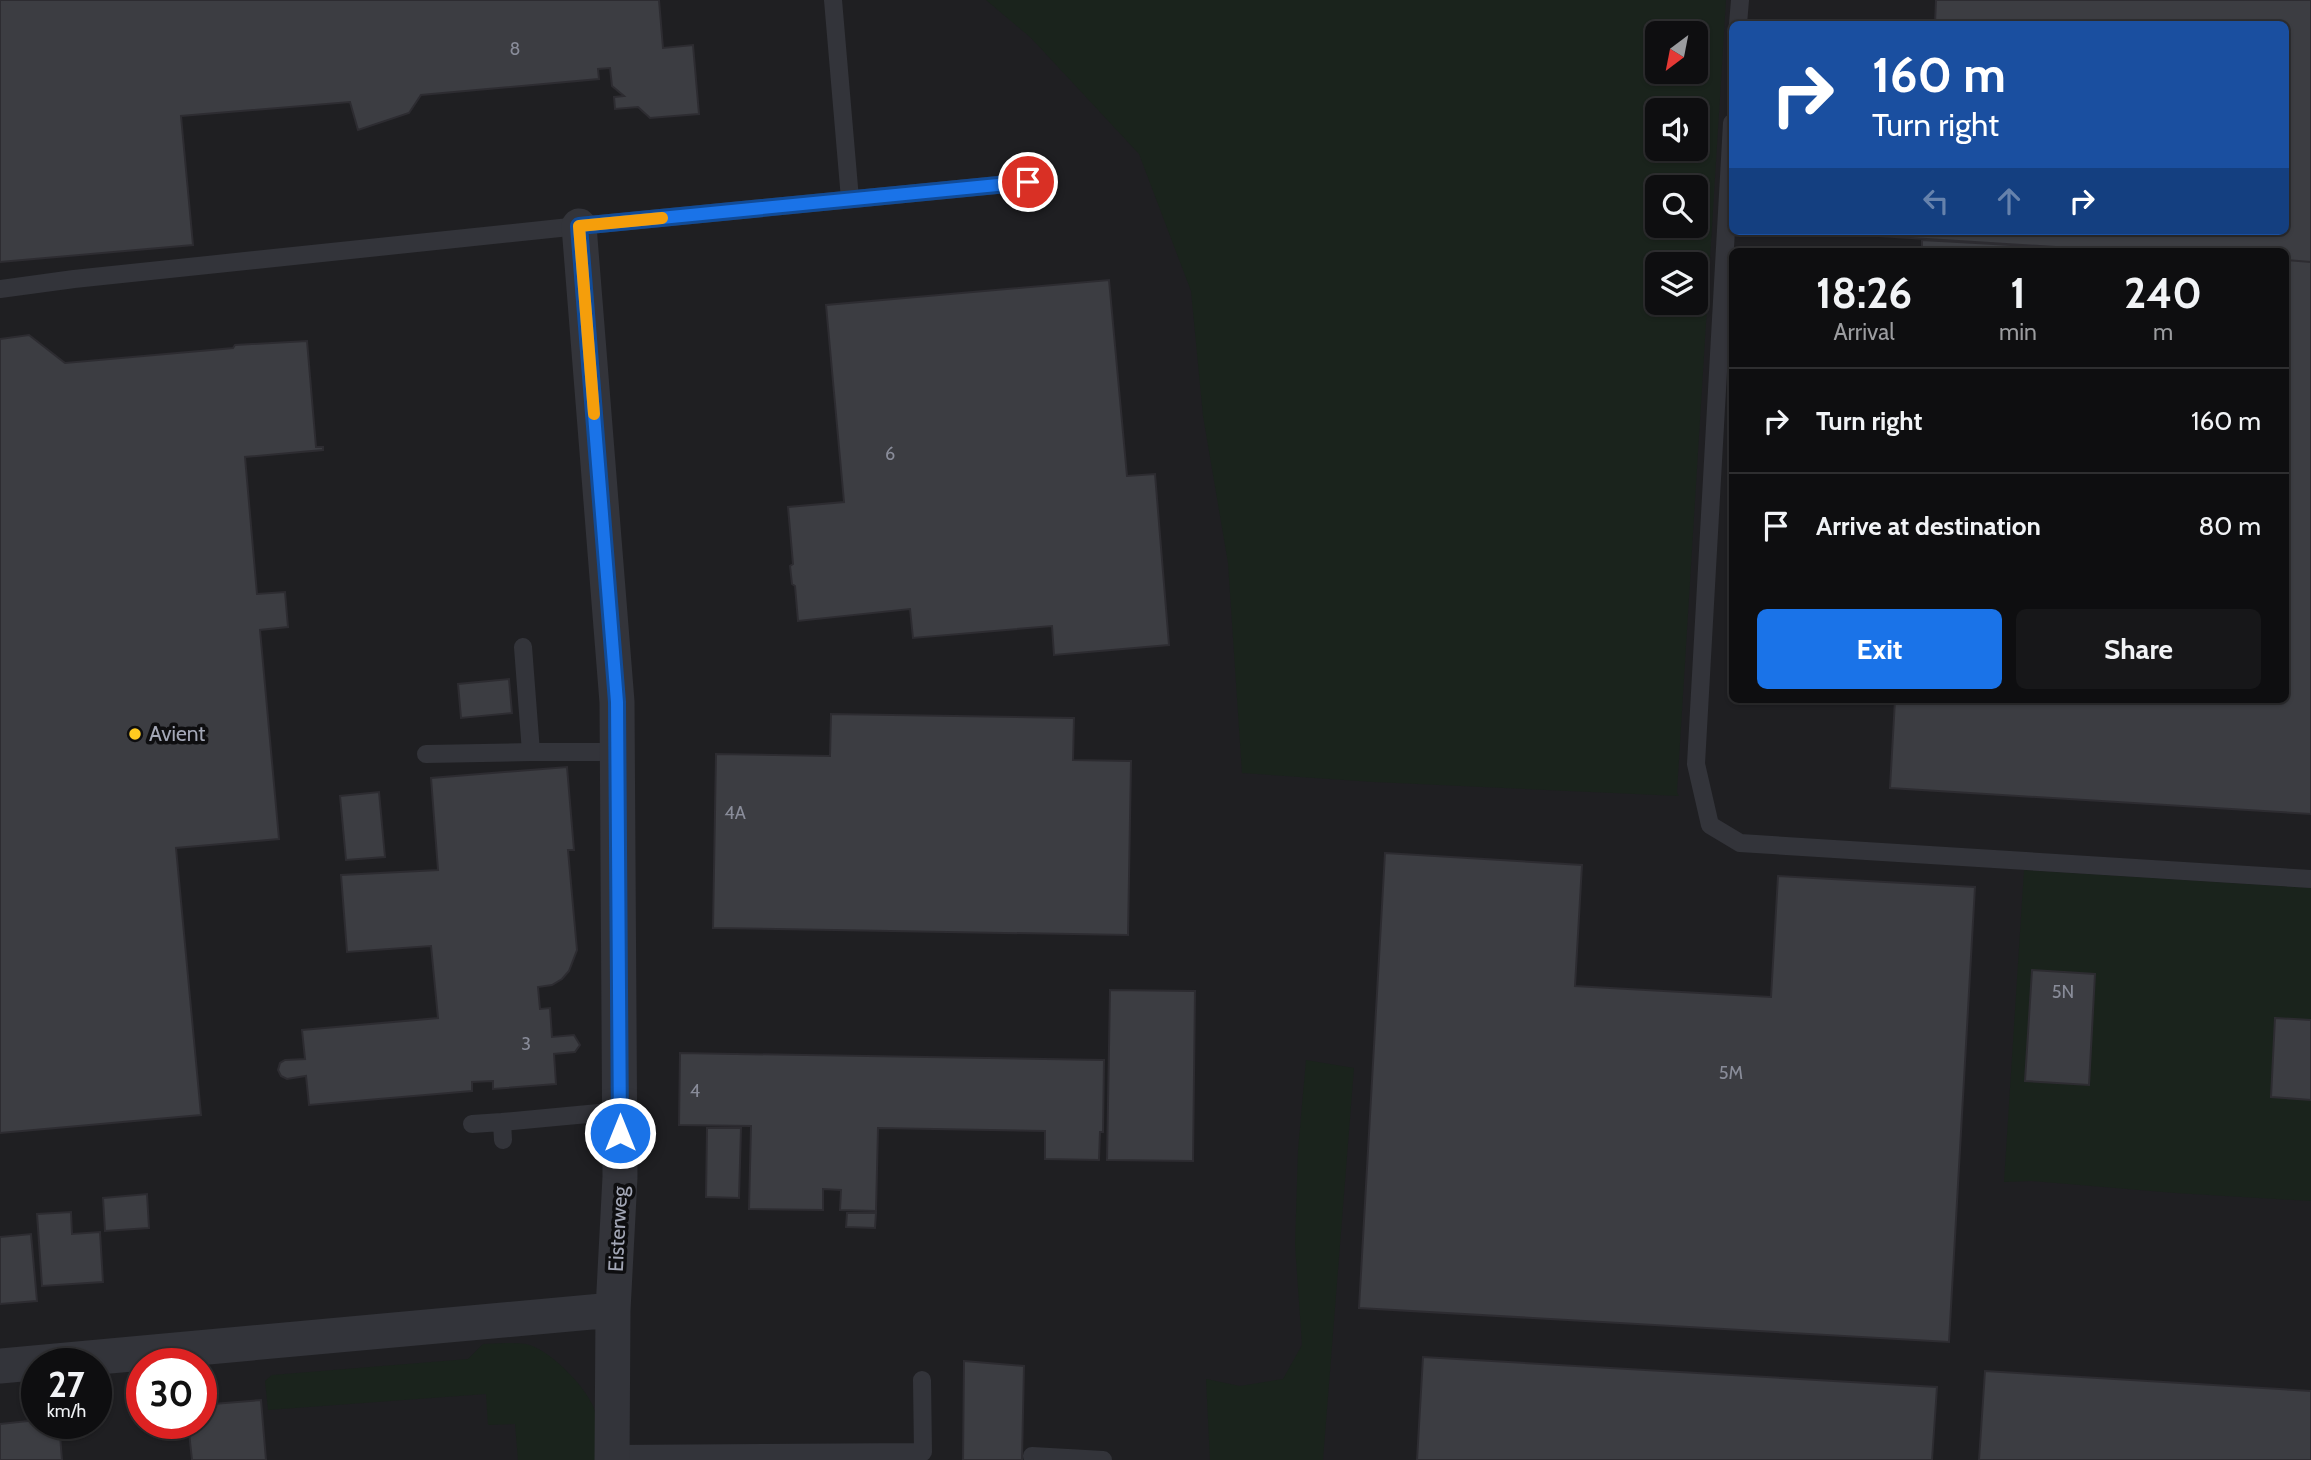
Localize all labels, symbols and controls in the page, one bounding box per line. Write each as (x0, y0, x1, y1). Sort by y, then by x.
north arrow (1645, 21, 1708, 84)
map controls (1645, 21, 1708, 315)
house number: 8 (510, 38, 520, 60)
text: 160 m (1872, 45, 2006, 104)
icon: right (1757, 49, 1848, 140)
button: sound (1645, 98, 1708, 161)
text: Turn right (1872, 105, 1999, 144)
pin (998, 152, 1058, 212)
icon: arrive (1009, 163, 1047, 201)
button: search (1645, 175, 1708, 238)
icon: left (1917, 182, 1955, 220)
icon: ahead (1990, 182, 2028, 220)
icon: right (2063, 182, 2101, 220)
button: layers (1645, 252, 1708, 315)
text: 18:26 (1816, 267, 1912, 319)
text: 1 (2010, 267, 2026, 319)
text: 240 (2124, 267, 2202, 319)
text: Arrival (1833, 318, 1895, 346)
text: min (1999, 318, 2037, 346)
text: m (2153, 318, 2173, 346)
icon: right (1757, 402, 1795, 440)
text: Turn right (1816, 405, 1922, 437)
text: 160 m (2191, 405, 2261, 437)
house number: 6 (885, 443, 895, 465)
icon: arrive (1757, 507, 1795, 545)
text: Arrive at destination (1816, 510, 2041, 542)
text: 80 m (2198, 510, 2261, 542)
button: Exit (1757, 609, 2002, 689)
button: Share (2016, 609, 2261, 689)
place label: Avient (149, 721, 205, 746)
marker: Avient (127, 726, 143, 742)
house number: 4A (724, 802, 746, 824)
house number: 5N (2052, 981, 2074, 1003)
house number: 3 (521, 1033, 531, 1055)
house number: 5M (1719, 1062, 1743, 1084)
house number: 4 (690, 1080, 700, 1102)
position arrow (583, 1096, 657, 1170)
street label: Eisterweg (603, 1185, 632, 1273)
speed limit sign: 30 (126, 1348, 217, 1439)
text: 27 (48, 1363, 85, 1406)
text: km/h (47, 1400, 86, 1422)

